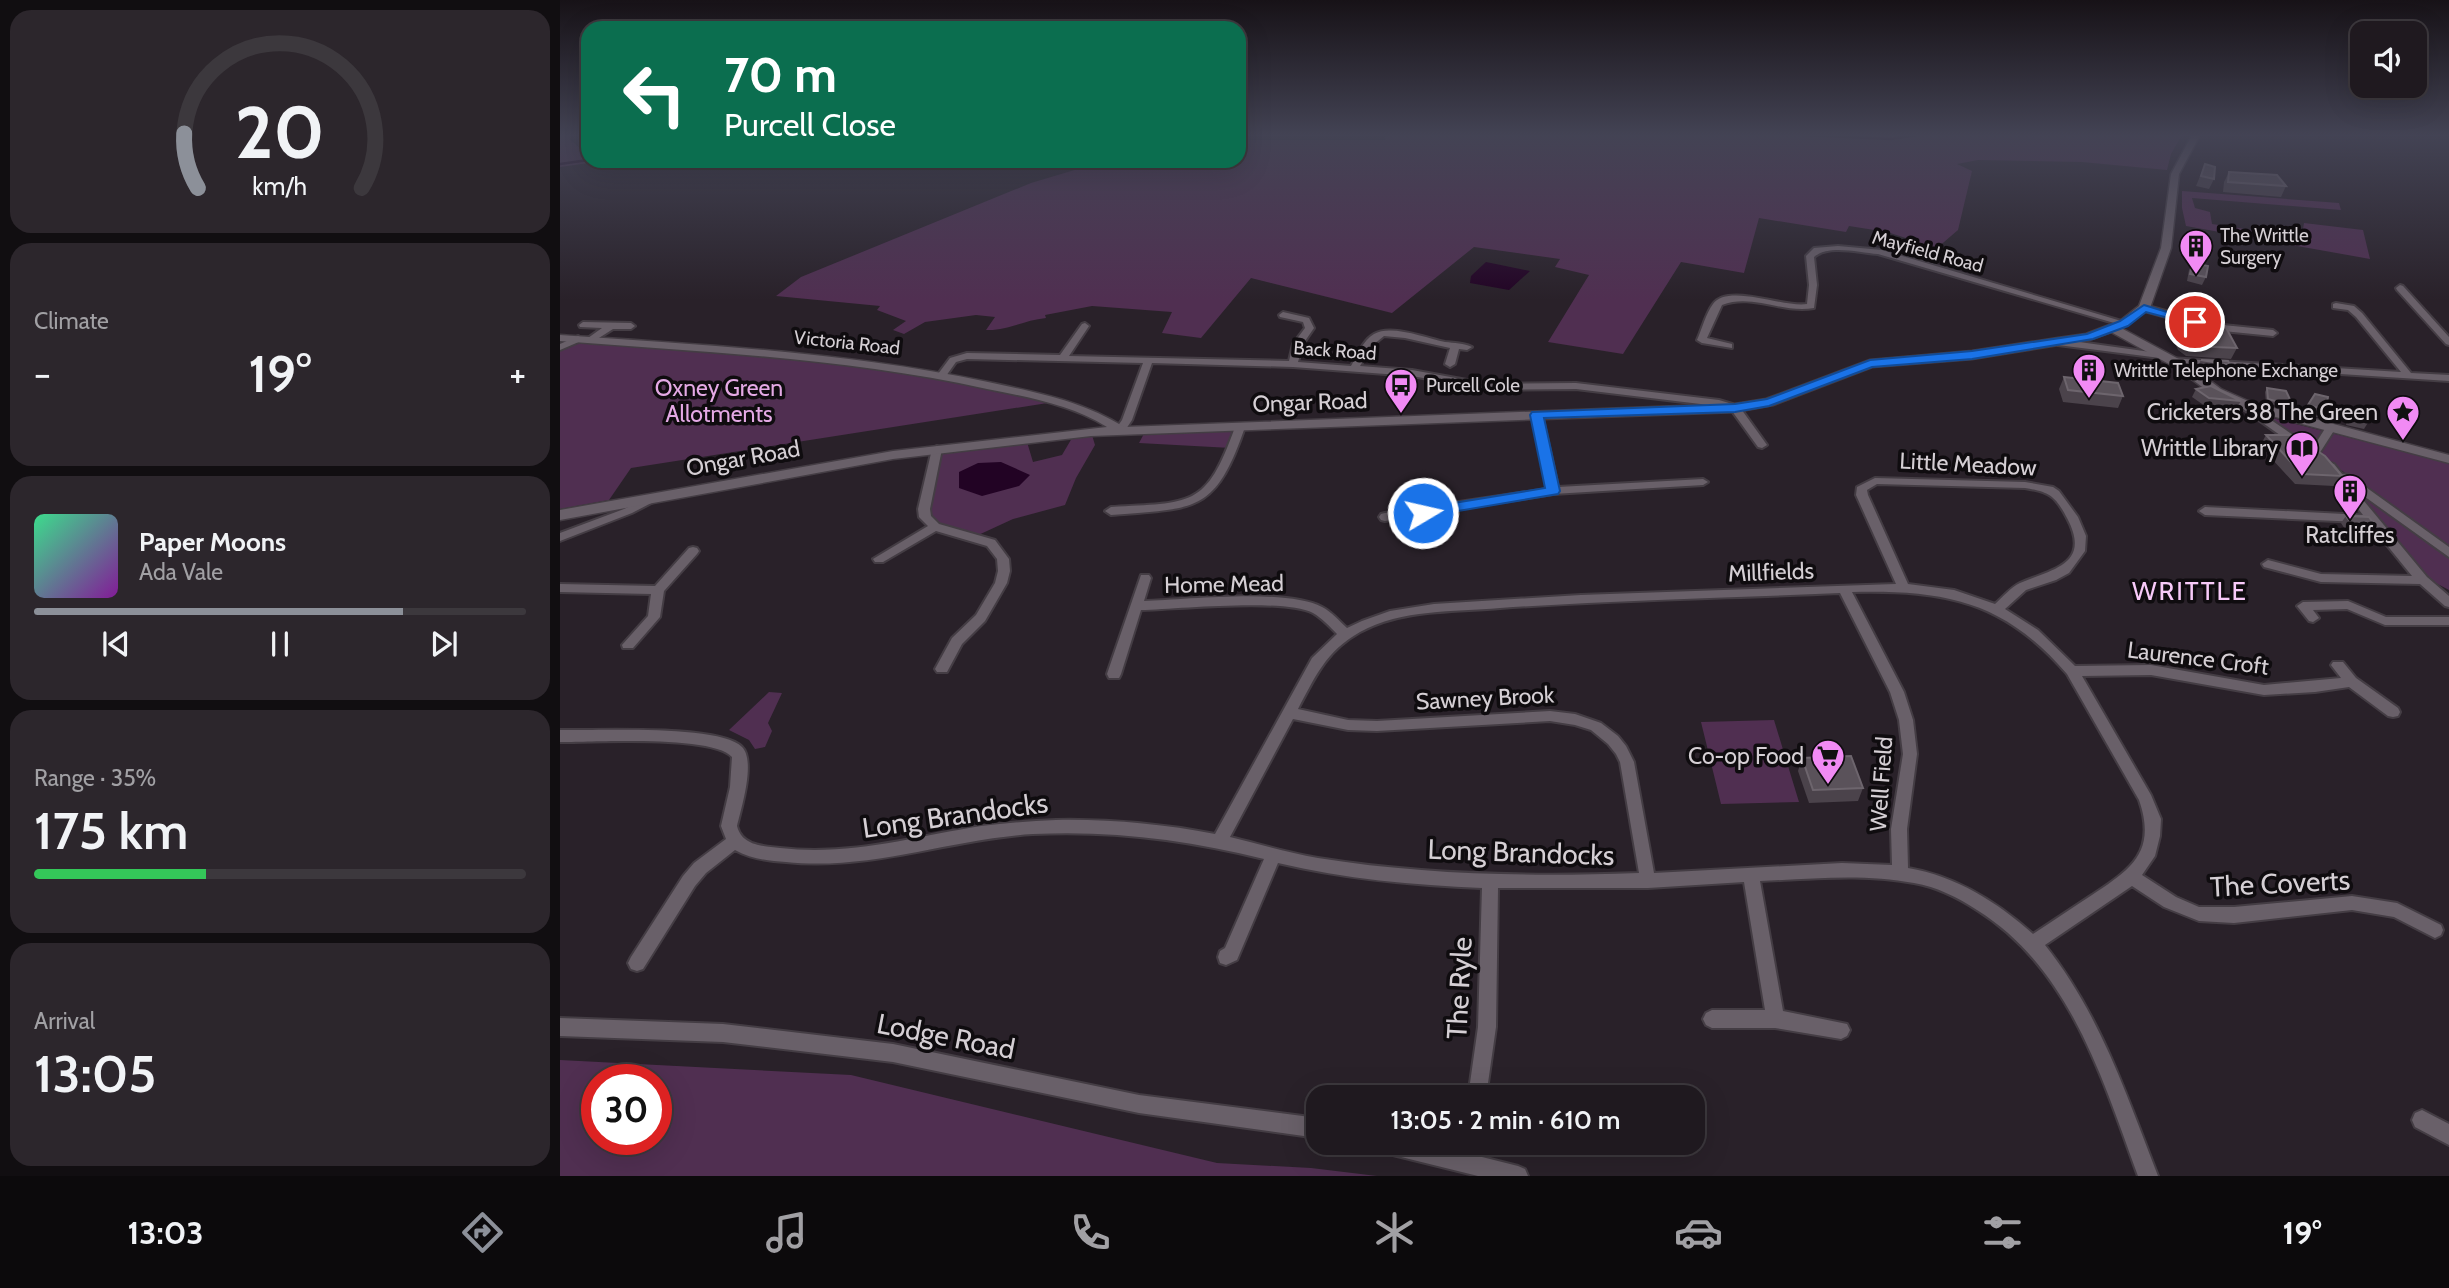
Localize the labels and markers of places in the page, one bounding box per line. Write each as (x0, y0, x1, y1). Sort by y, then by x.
place label: The Writtle Surgery (2220, 224, 2309, 269)
building icon: The Writtle Surgery (2177, 227, 2215, 276)
pin (2165, 292, 2225, 352)
building icon: Writtle Telephone Exchange (2070, 351, 2108, 400)
place label: Writtle Telephone Exchange (2114, 359, 2338, 382)
bus stop icon: Purcell Cole (1382, 366, 1420, 415)
place label: Purcell Cole (1426, 374, 1520, 397)
place icon: Cricketers 38 The Green (2384, 393, 2422, 442)
place label: Cricketers 38 The Green (2147, 398, 2378, 426)
library icon: Writtle Library (2283, 429, 2321, 478)
place label: Writtle Library (2141, 434, 2278, 462)
building icon: Ratcliffes (2331, 472, 2369, 521)
place label: Ratcliffes (2305, 521, 2395, 549)
supermarket icon: Co-op Food (1809, 737, 1847, 786)
place label: Co-op Food (1688, 742, 1804, 770)

